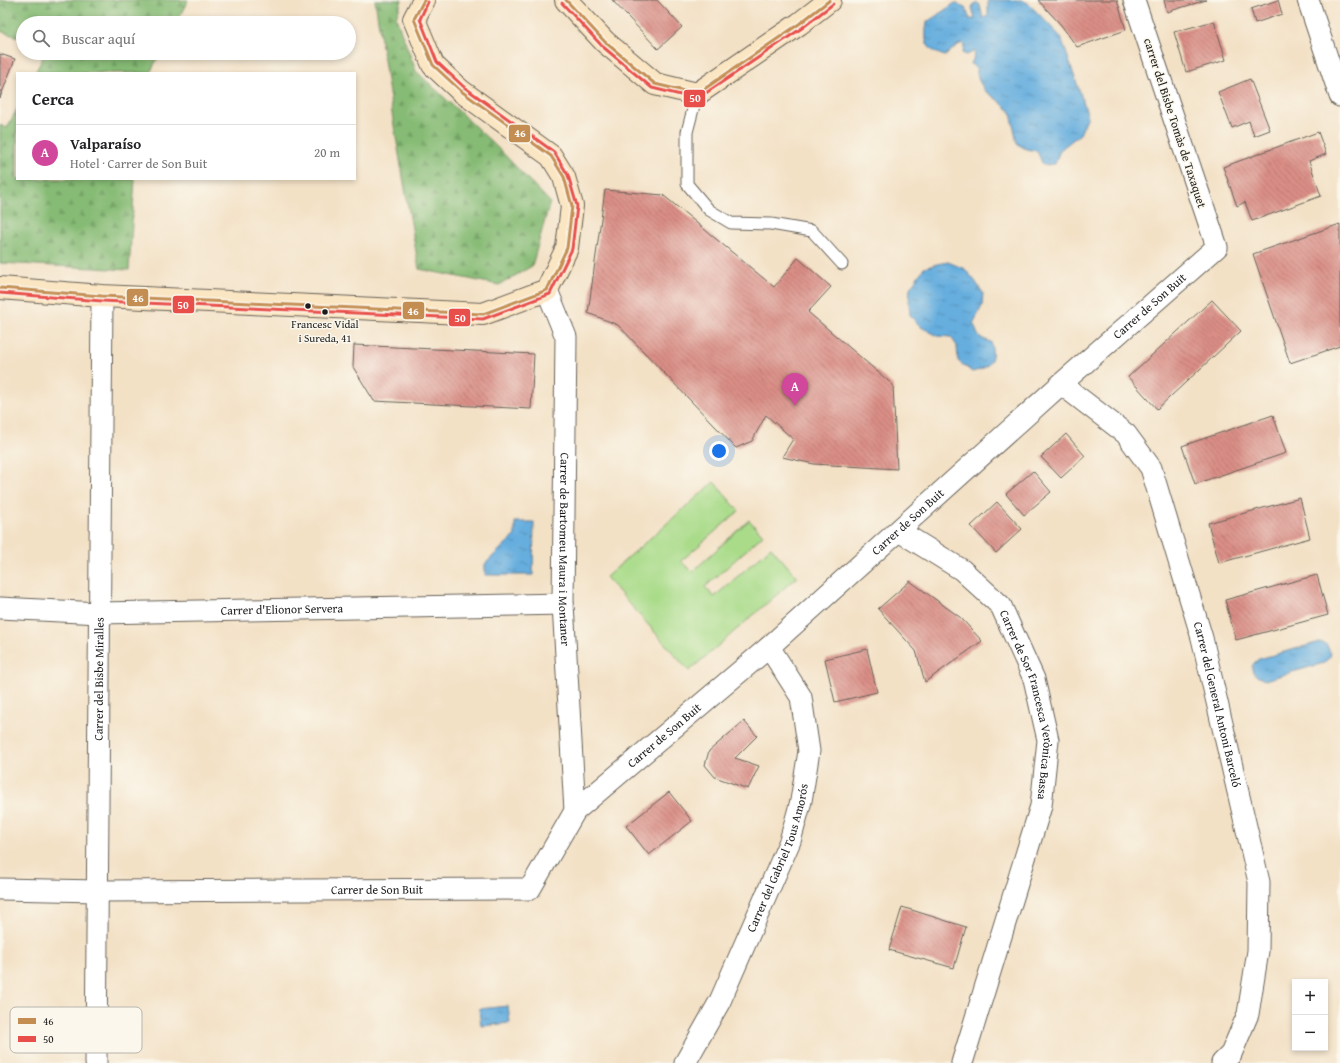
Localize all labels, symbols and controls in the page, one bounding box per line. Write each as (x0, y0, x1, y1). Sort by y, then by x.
search box (16, 16, 356, 60)
icon: search (30, 27, 52, 49)
text: Buscar aquí (62, 28, 135, 49)
street label: carrer del Bisbe Tomàs de Taxaquet (1140, 36, 1211, 211)
text: Cerca (32, 86, 74, 111)
line badge: 50 (683, 89, 706, 108)
text: 50 (689, 90, 701, 106)
line badge: 46 (508, 124, 531, 143)
text: 46 (514, 125, 526, 141)
text: Valparaíso (70, 133, 141, 154)
text: A (41, 143, 49, 162)
text: 20 m (314, 143, 340, 162)
text: Hotel · Carrer de Son Buit (70, 154, 207, 173)
street label: Carrer de Son Buit (1109, 269, 1190, 343)
line badge: 46 (126, 288, 149, 307)
text: 46 (132, 290, 144, 306)
line badge: 50 (172, 295, 195, 314)
text: 50 (177, 297, 189, 313)
unlabelled marker (303, 301, 313, 311)
line badge: 46 (402, 301, 425, 320)
text: 46 (407, 303, 419, 319)
marker: Francesc Vidal i Sureda, 41 (320, 307, 330, 317)
line badge: 50 (448, 308, 471, 327)
text: 50 (454, 310, 466, 326)
place label: Francesc Vidal i Sureda, 41 (291, 316, 359, 346)
pin: A (782, 373, 808, 406)
your location (709, 441, 729, 461)
street label: Carrer de Bartomeu Maura i Montaner (555, 452, 574, 646)
street label: Carrer de Son Buit (868, 484, 948, 559)
street label: Carrer d'Elionor Servera (220, 599, 344, 619)
street label: Carrer de Sor Francesca Verònica Bassa (996, 607, 1057, 801)
street label: Carrer del Bisbe Miralles (90, 617, 107, 741)
street label: Carrer del General Antoni Barceló (1190, 620, 1246, 789)
street label: Carrer de Son Buit (623, 698, 705, 771)
street label: Carrer del Gabriel Tous Amorós (742, 782, 812, 935)
street label: Carrer de Son Buit (331, 880, 424, 898)
map controls (1292, 979, 1328, 1051)
button: + (1292, 979, 1328, 1015)
legend (10, 1007, 142, 1053)
text: 46 (43, 1013, 54, 1029)
button: − (1292, 1015, 1328, 1051)
text: 50 (43, 1031, 54, 1047)

